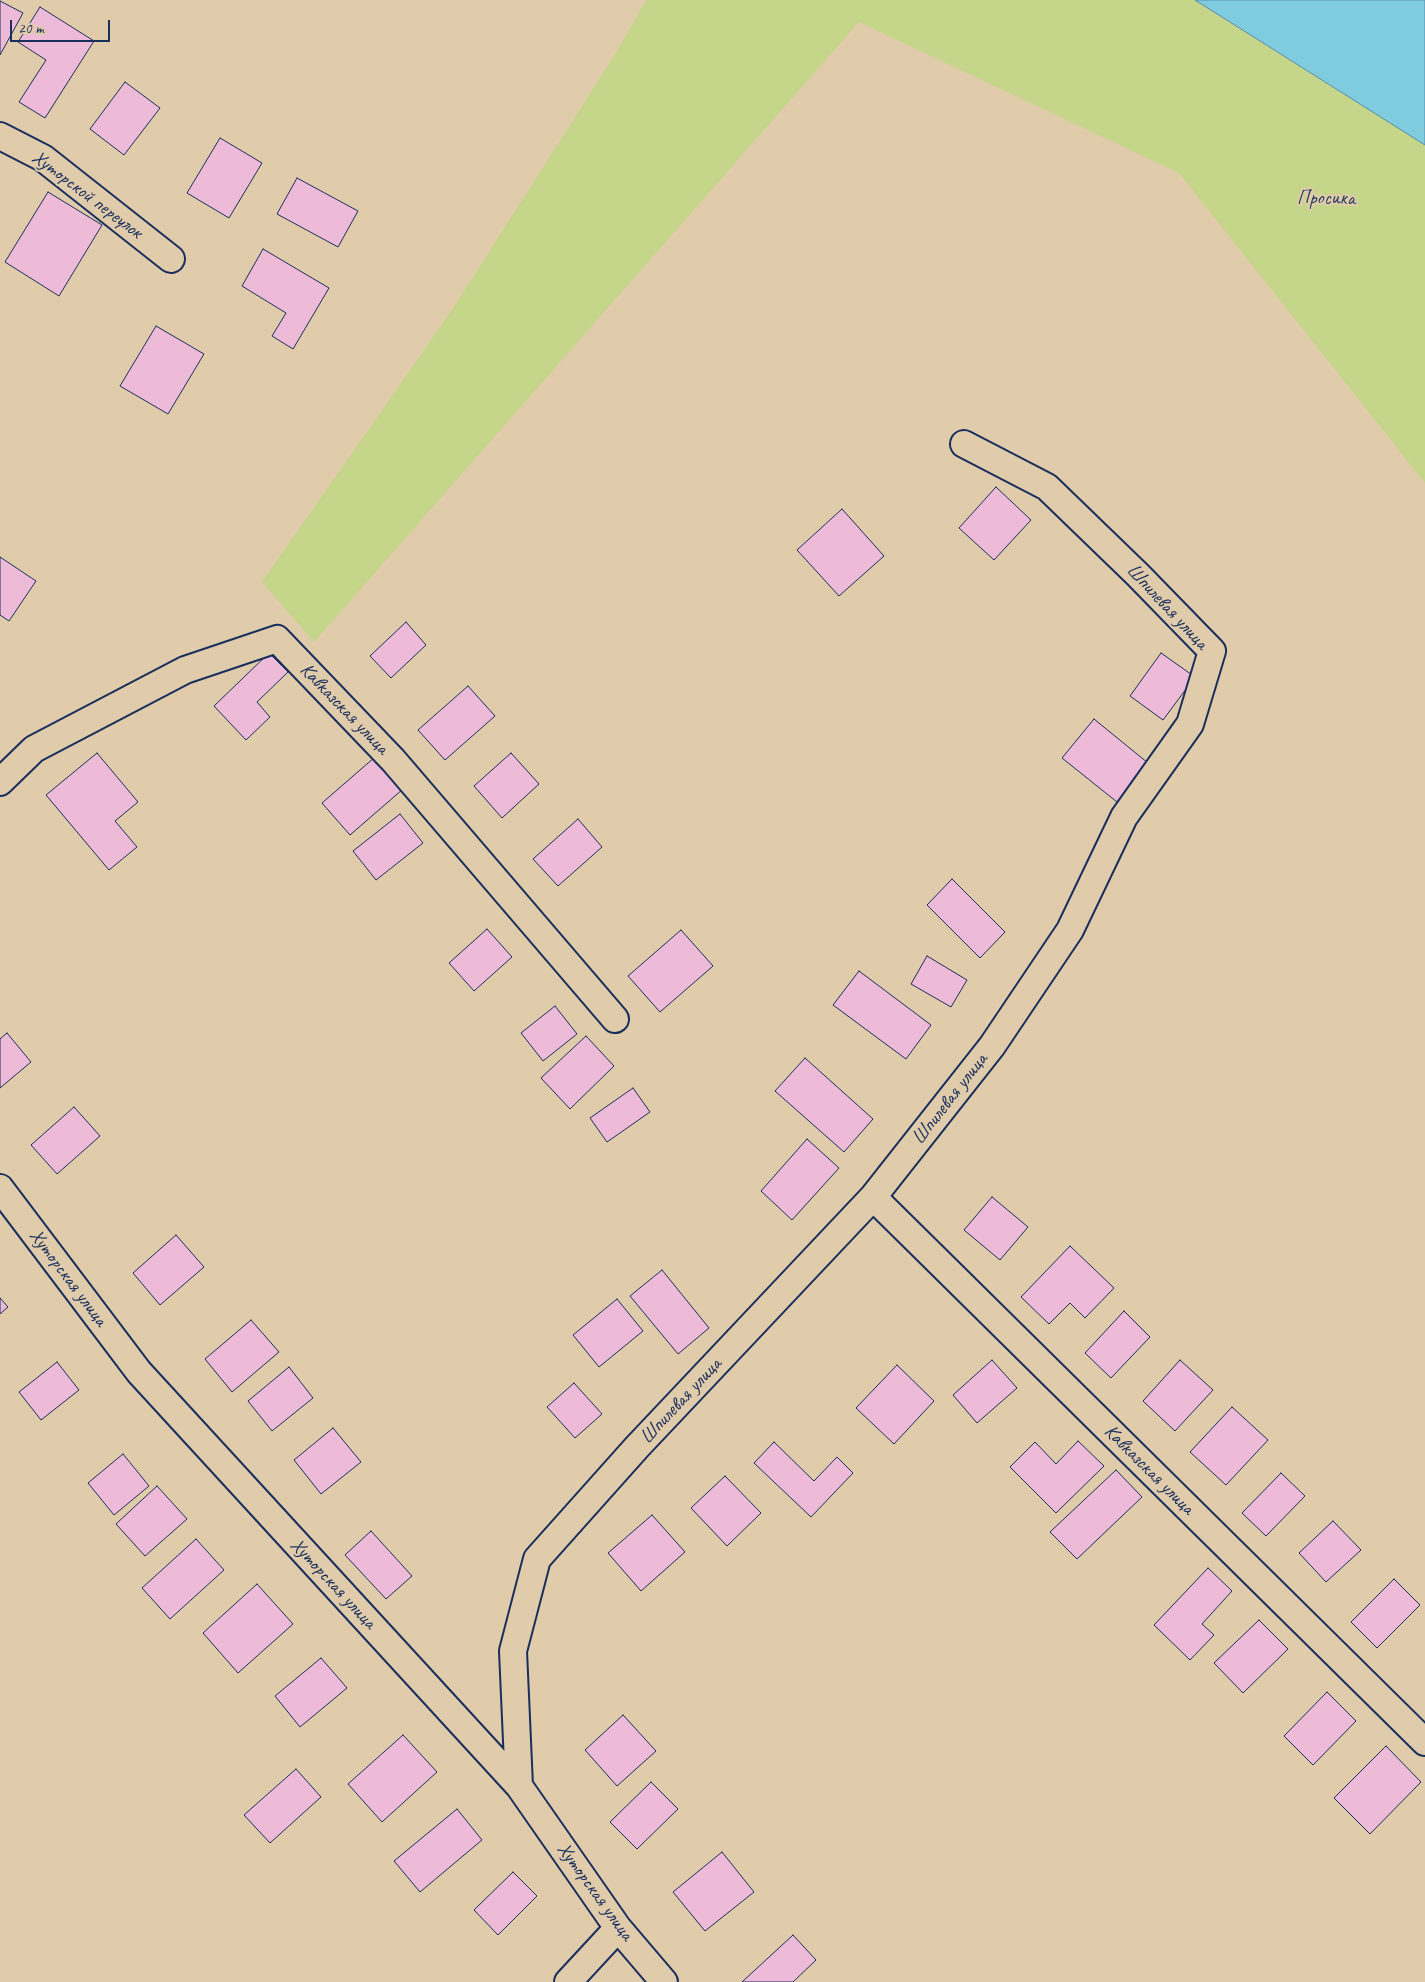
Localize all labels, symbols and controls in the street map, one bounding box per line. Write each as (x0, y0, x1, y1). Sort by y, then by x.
scale bar (12, 10, 112, 42)
text: 20 m (18, 19, 44, 38)
street label: Хуторской переулок (27, 146, 147, 244)
park label: Просика (1297, 187, 1355, 211)
street label: Шпилевая улица (1121, 559, 1213, 655)
street label: Кавказская улица (294, 658, 394, 760)
street label: Шпилевая улица (907, 1049, 993, 1149)
street label: Хуторская улица (24, 1225, 112, 1331)
street label: Шпилевая улица (635, 1353, 727, 1449)
street label: Кавказская улица (1099, 1420, 1199, 1520)
street label: Хуторская улица (285, 1534, 381, 1634)
street label: Хуторская улица (551, 1838, 639, 1946)

